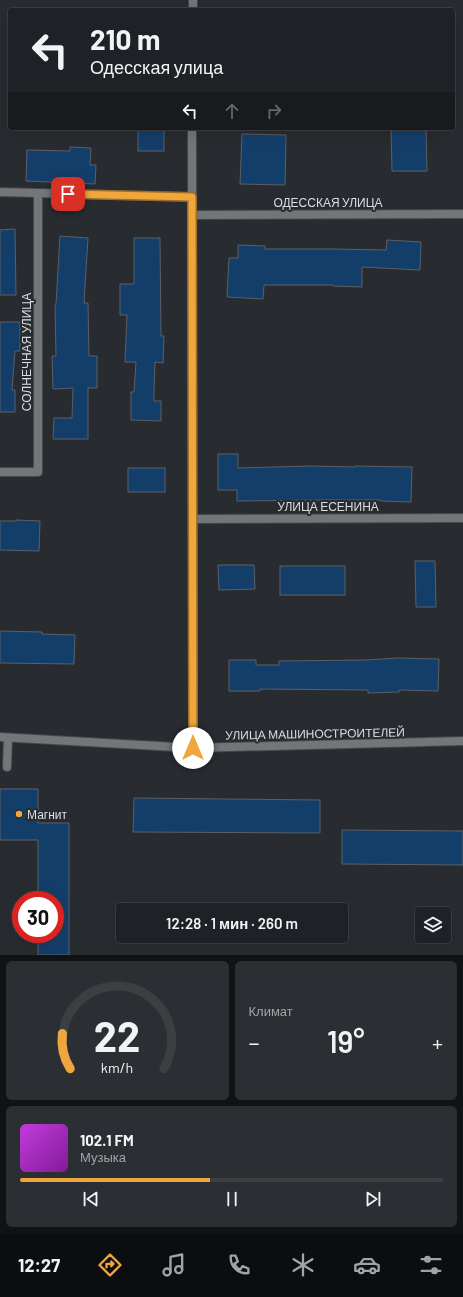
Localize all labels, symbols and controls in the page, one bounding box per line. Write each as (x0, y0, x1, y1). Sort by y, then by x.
text: 210 m (90, 22, 160, 56)
icon: left (24, 24, 76, 76)
text: Одесская улица (90, 56, 223, 78)
icon: left (179, 100, 201, 122)
icon: ahead (221, 100, 243, 122)
icon: right (263, 100, 285, 122)
pin (51, 177, 85, 211)
icon: arrive (57, 183, 79, 205)
street label: ОДЕССКАЯ УЛИЦА (273, 195, 383, 210)
street label: СОЛНЕЧНАЯ УЛИЦА (19, 293, 34, 411)
street label: УЛИЦА ЕСЕНИНА (277, 499, 379, 514)
street label: УЛИЦА МАШИНОСТРОИТЕЛЕЙ (225, 724, 405, 743)
position arrow (172, 727, 214, 769)
place label: Магнит (27, 807, 68, 821)
marker: Магнит (14, 809, 24, 819)
speed limit sign: 30 (12, 891, 64, 943)
map controls (415, 907, 451, 943)
button: layers (415, 907, 451, 943)
text: 12:28 · 1 мин · 260 m (166, 914, 298, 932)
text: Климат (249, 1003, 293, 1019)
text: 22 (94, 1009, 141, 1059)
text: 19° (327, 1023, 365, 1059)
text: − (249, 1029, 260, 1055)
text: + (432, 1029, 443, 1055)
text: km/h (101, 1058, 133, 1075)
text: 102.1 FM (80, 1131, 134, 1149)
text: Музыка (80, 1149, 126, 1165)
icon: previous (80, 1188, 102, 1210)
icon: pause (221, 1188, 243, 1210)
icon: next (362, 1188, 384, 1210)
icon: directions (96, 1251, 124, 1279)
icon: music (160, 1251, 188, 1279)
icon: phone (225, 1251, 253, 1279)
icon: climate (289, 1251, 317, 1279)
icon: car (353, 1251, 381, 1279)
icon: filters (417, 1251, 445, 1279)
text: 12:27 (18, 1254, 60, 1276)

